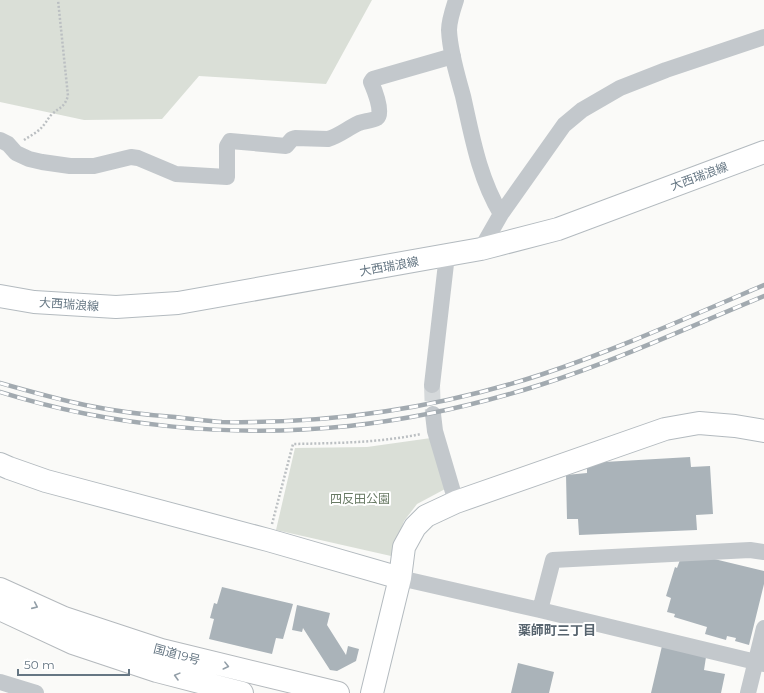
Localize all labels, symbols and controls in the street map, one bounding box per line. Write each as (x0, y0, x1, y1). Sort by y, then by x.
street label: 大西瑞浪線 (668, 159, 730, 193)
street label: 大西瑞浪線 (358, 253, 420, 279)
street label: 大西瑞浪線 (39, 294, 99, 314)
park label: 四反田公園 (330, 491, 390, 506)
one-way arrow (31, 601, 39, 609)
district label: 薬師町三丁目 (518, 622, 596, 638)
street label: 国道19号 (152, 641, 202, 667)
scale bar (18, 651, 129, 677)
text: 50 m (24, 657, 55, 672)
one-way arrow (222, 662, 229, 670)
one-way arrow (174, 672, 181, 681)

